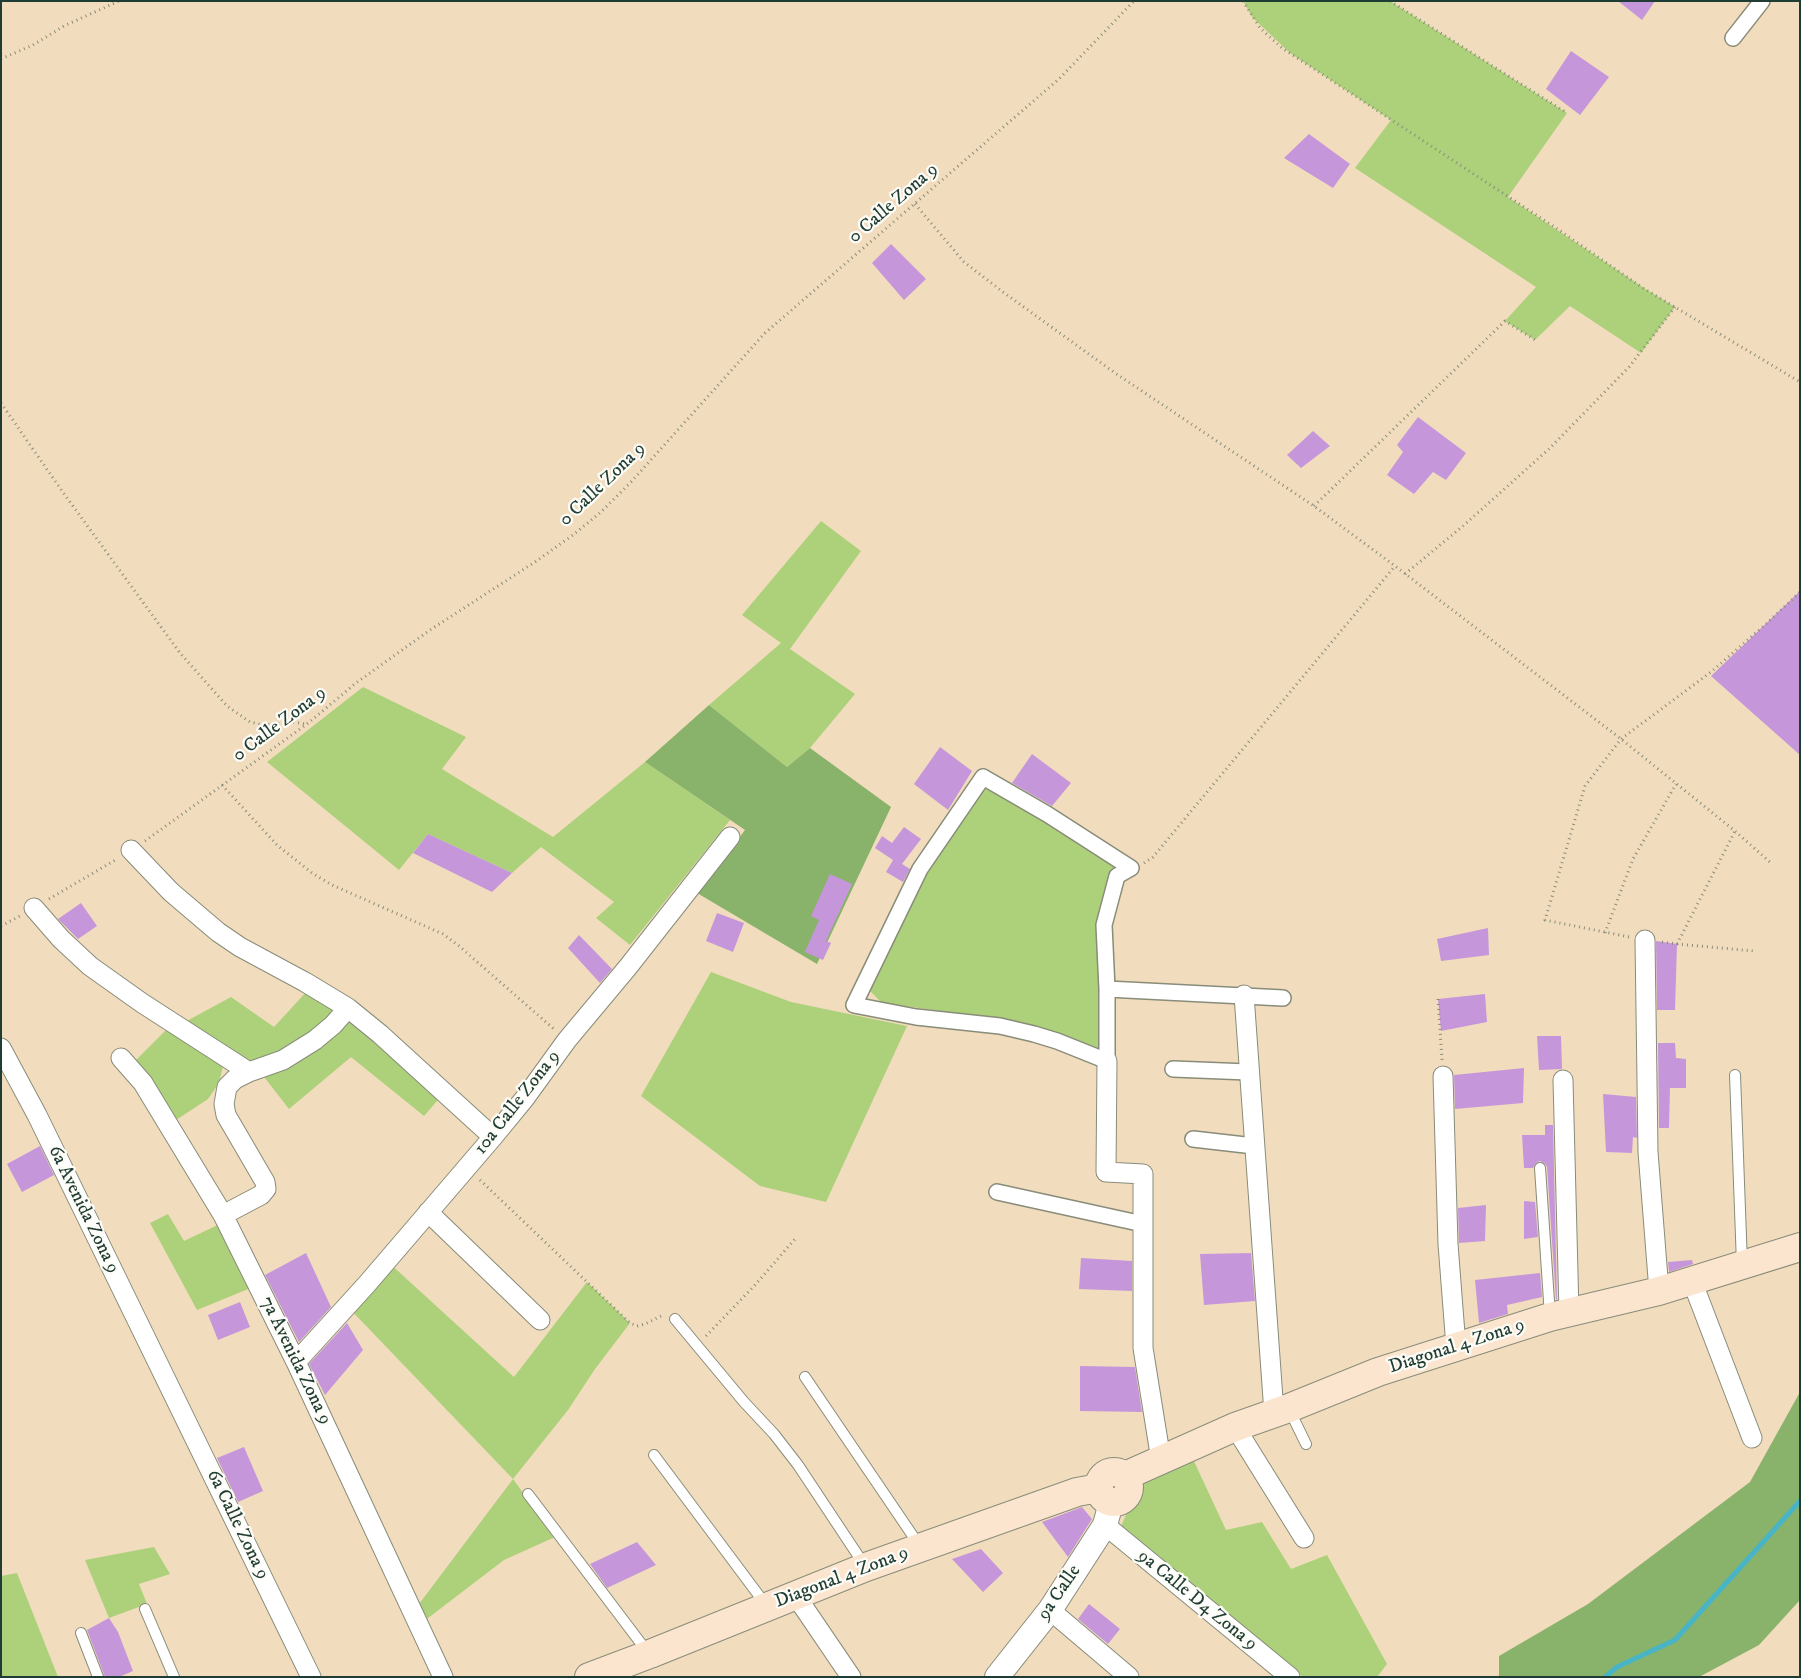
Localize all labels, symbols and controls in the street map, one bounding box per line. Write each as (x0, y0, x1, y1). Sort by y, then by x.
street label: 0 Calle Zona 9 (845, 159, 943, 249)
street label: 0 Calle Zona 9 (555, 438, 651, 532)
street label: 0 Calle Zona 9 (229, 682, 331, 768)
street label: 10a Calle Zona 9 (470, 1046, 566, 1160)
street label: 6a Avenida Zona 9 (42, 1142, 124, 1278)
street label: 7a Avenida Zona 9 (254, 1293, 336, 1429)
street label: Diagonal 4 Zona 9 (1386, 1314, 1528, 1380)
street label: 6a Calle Zona 9 (201, 1467, 273, 1583)
street label: Diagonal 4 Zona 9 (772, 1542, 912, 1614)
street label: 9a Calle D4 Zona 9 (1132, 1546, 1262, 1656)
street label: 9a Calle (1033, 1561, 1087, 1625)

